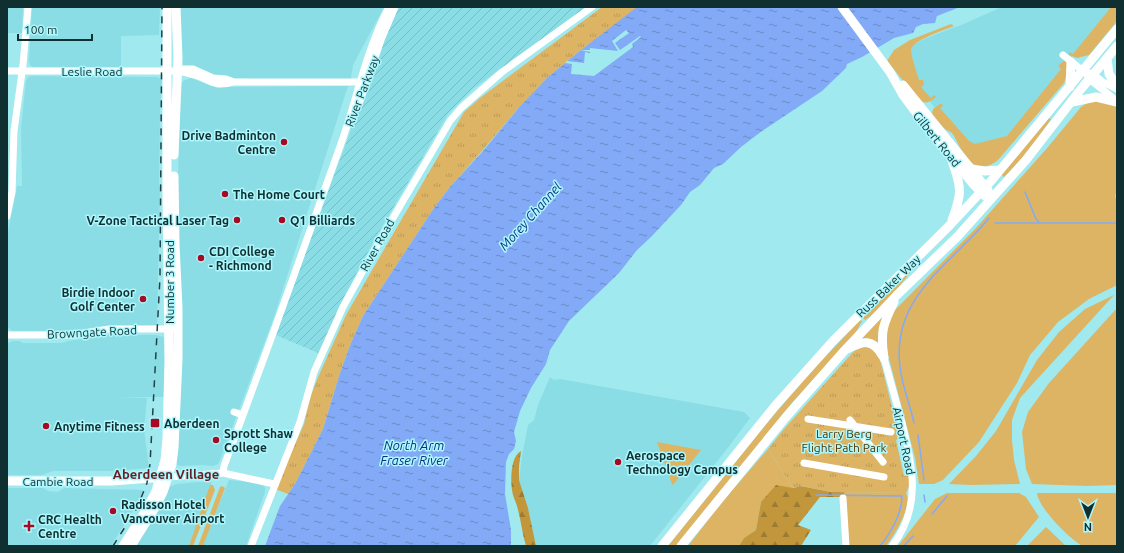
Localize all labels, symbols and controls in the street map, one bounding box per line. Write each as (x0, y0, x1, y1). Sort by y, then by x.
scale bar (18, 16, 92, 42)
text: 100 m (24, 23, 57, 36)
street label: River Parkway (342, 53, 382, 128)
street label: Leslie Road (61, 65, 123, 78)
street label: Gilbert Road (911, 109, 963, 169)
place label: Drive Badminton Centre (181, 129, 276, 156)
marker: Drive Badminton Centre (279, 137, 289, 147)
water label: Morey Channel (496, 179, 564, 253)
place label: The Home Court (233, 188, 325, 201)
marker: The Home Court (220, 189, 230, 199)
place label: V-Zone Tactical Laser Tag (86, 214, 229, 227)
place label: Q1 Billiards (290, 214, 355, 227)
marker: V-Zone Tactical Laser Tag (232, 215, 242, 225)
marker: Q1 Billiards (277, 215, 287, 225)
street label: River Road (357, 217, 397, 273)
street label: Number 3 Road (163, 240, 176, 324)
place label: CDI College - Richmond (209, 245, 275, 272)
street label: Russ Baker Way (853, 252, 923, 320)
marker: CDI College - Richmond (196, 253, 206, 263)
place label: Birdie Indoor Golf Center (61, 286, 135, 313)
marker: Birdie Indoor Golf Center (138, 294, 148, 304)
street label: Browngate Road (47, 323, 137, 341)
street label: Airport Road (890, 406, 918, 476)
marker: Aberdeen (149, 417, 161, 429)
place label: Aberdeen (164, 417, 219, 430)
place label: Anytime Fitness (54, 420, 145, 433)
marker: Anytime Fitness (41, 421, 51, 431)
place label: Sprott Shaw College (224, 427, 294, 454)
park label: Larry Berg Flight Path Park (802, 427, 887, 454)
marker: Sprott Shaw College (211, 435, 221, 445)
water label: North Arm Fraser River (380, 438, 449, 467)
place label: Aerospace Technology Campus (626, 449, 738, 476)
marker: Aerospace Technology Campus (613, 457, 623, 467)
district label: Aberdeen Village (113, 467, 219, 481)
street label: Cambie Road (23, 475, 93, 488)
north arrow (1068, 497, 1108, 537)
place label: Radisson Hotel Vancouver Airport (121, 498, 224, 525)
marker: Radisson Hotel Vancouver Airport (108, 506, 118, 516)
place label: CRC Health Centre (38, 513, 102, 540)
marker: CRC Health Centre (23, 520, 35, 532)
text: N (1084, 521, 1092, 533)

